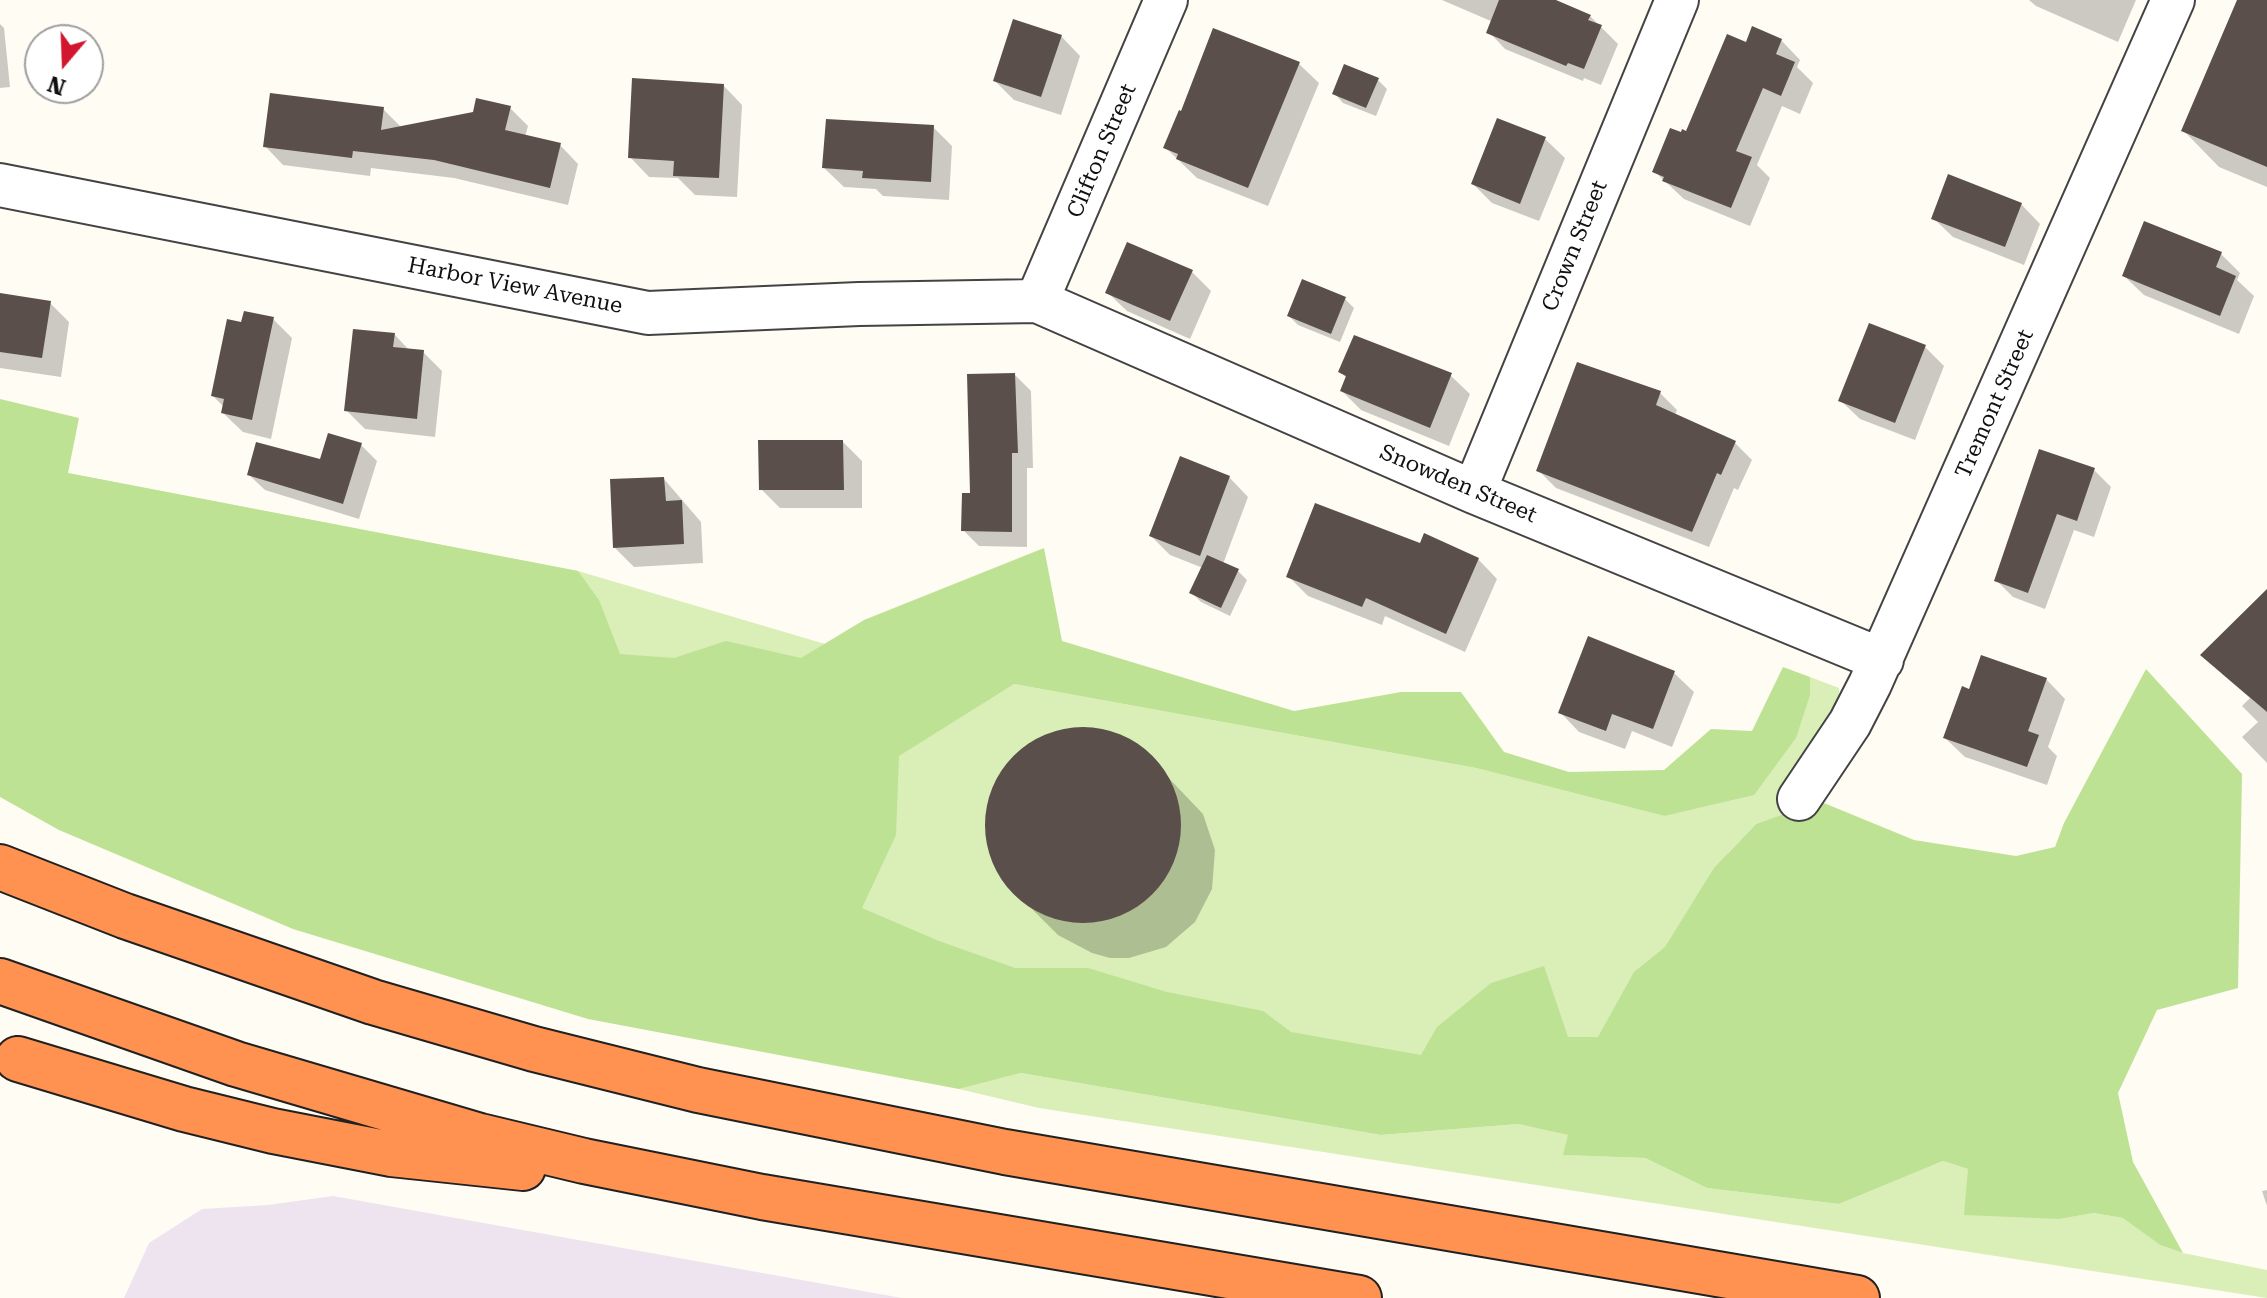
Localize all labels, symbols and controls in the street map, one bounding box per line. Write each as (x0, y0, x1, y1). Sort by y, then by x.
north arrow (24, 24, 104, 104)
text: N (45, 71, 69, 100)
street label: Clifton Street (1062, 80, 1142, 222)
street label: Crown Street (1537, 177, 1613, 315)
street label: Harbor View Avenue (405, 252, 625, 320)
street label: Tremont Street (1950, 326, 2040, 482)
street label: Snowden Street (1376, 439, 1540, 529)

